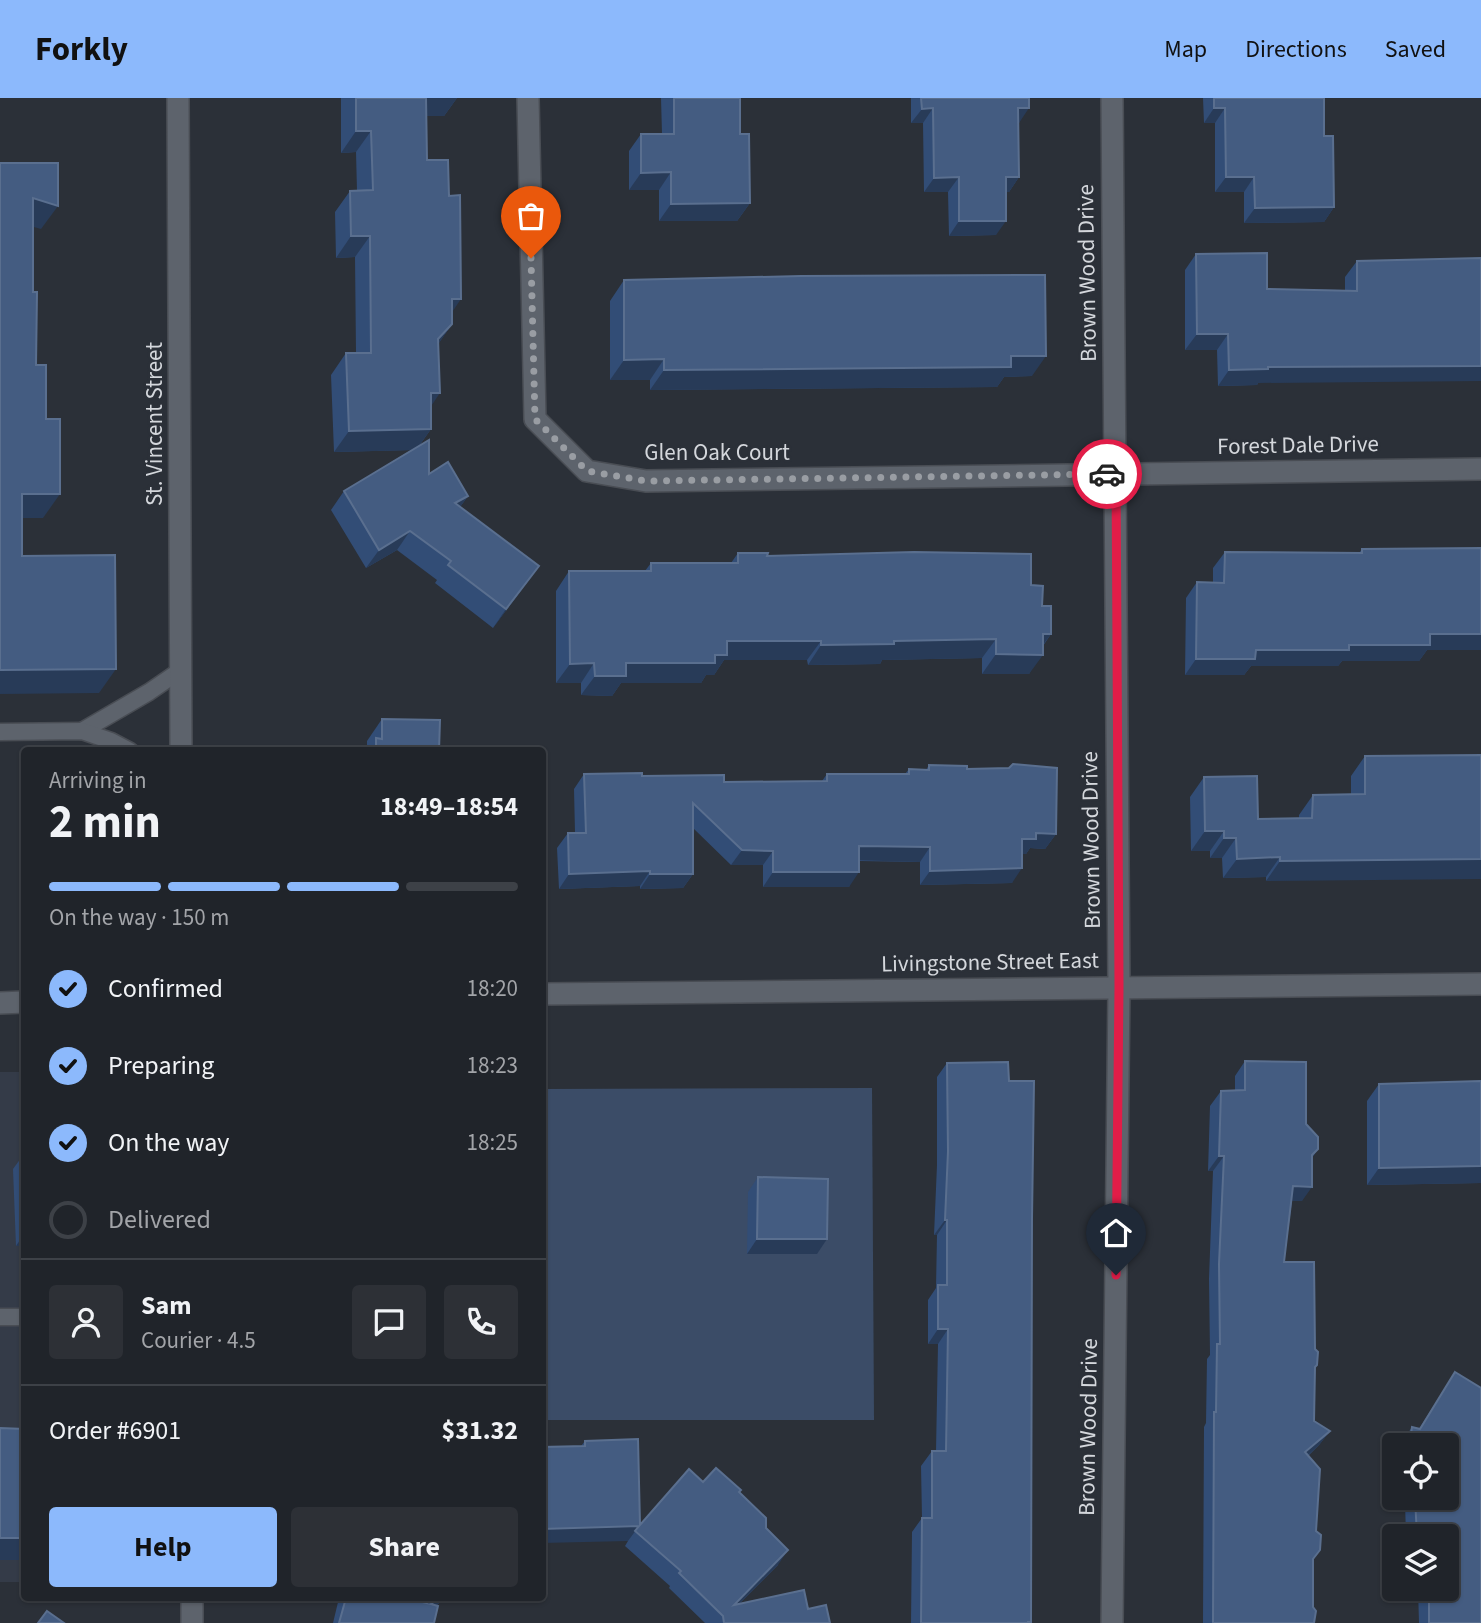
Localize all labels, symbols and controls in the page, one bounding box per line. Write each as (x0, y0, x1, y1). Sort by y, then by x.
text: Forkly (35, 26, 128, 73)
text: Map (1164, 32, 1207, 67)
text: Directions (1245, 32, 1347, 67)
text: Saved (1385, 32, 1446, 67)
street label: Brown Wood Drive (1069, 184, 1105, 362)
pin (501, 186, 561, 258)
icon: bag (512, 197, 550, 235)
street label: St. Vincent Street (138, 342, 171, 506)
street label: Forest Dale Drive (1217, 427, 1379, 463)
street label: Glen Oak Court (644, 436, 790, 469)
courier (1072, 439, 1142, 509)
icon: car (1088, 455, 1126, 493)
street label: Brown Wood Drive (1073, 751, 1109, 929)
text: Arriving in (49, 764, 147, 797)
text: 18:49–18:54 (380, 788, 518, 825)
text: 2 min (49, 790, 161, 855)
text: On the way · 150 m (49, 901, 229, 934)
street label: Livingstone Street East (881, 944, 1099, 980)
icon: check (49, 970, 87, 1008)
text: Confirmed (108, 970, 223, 1007)
text: 18:20 (467, 972, 518, 1005)
icon: check (49, 1047, 87, 1085)
text: Preparing (108, 1047, 214, 1084)
text: 18:23 (467, 1049, 518, 1082)
icon: check (49, 1124, 87, 1162)
text: On the way (108, 1124, 229, 1161)
text: 18:25 (467, 1126, 518, 1159)
text: Delivered (108, 1201, 211, 1238)
pin (1086, 1203, 1146, 1275)
icon: home (1097, 1214, 1135, 1252)
button: person (49, 1285, 123, 1359)
button: chat (352, 1285, 426, 1359)
button: phone (444, 1285, 518, 1359)
text: Sam (141, 1287, 191, 1324)
text: Courier · 4.5 (141, 1324, 256, 1357)
street label: Brown Wood Drive (1070, 1338, 1106, 1516)
text: Order #6901 (49, 1412, 181, 1449)
text: $31.32 (442, 1412, 518, 1449)
map controls (1382, 1433, 1459, 1601)
button: locate (1382, 1433, 1459, 1510)
button: Help (49, 1507, 277, 1587)
button: Share (291, 1507, 518, 1587)
button: layers (1382, 1524, 1459, 1601)

